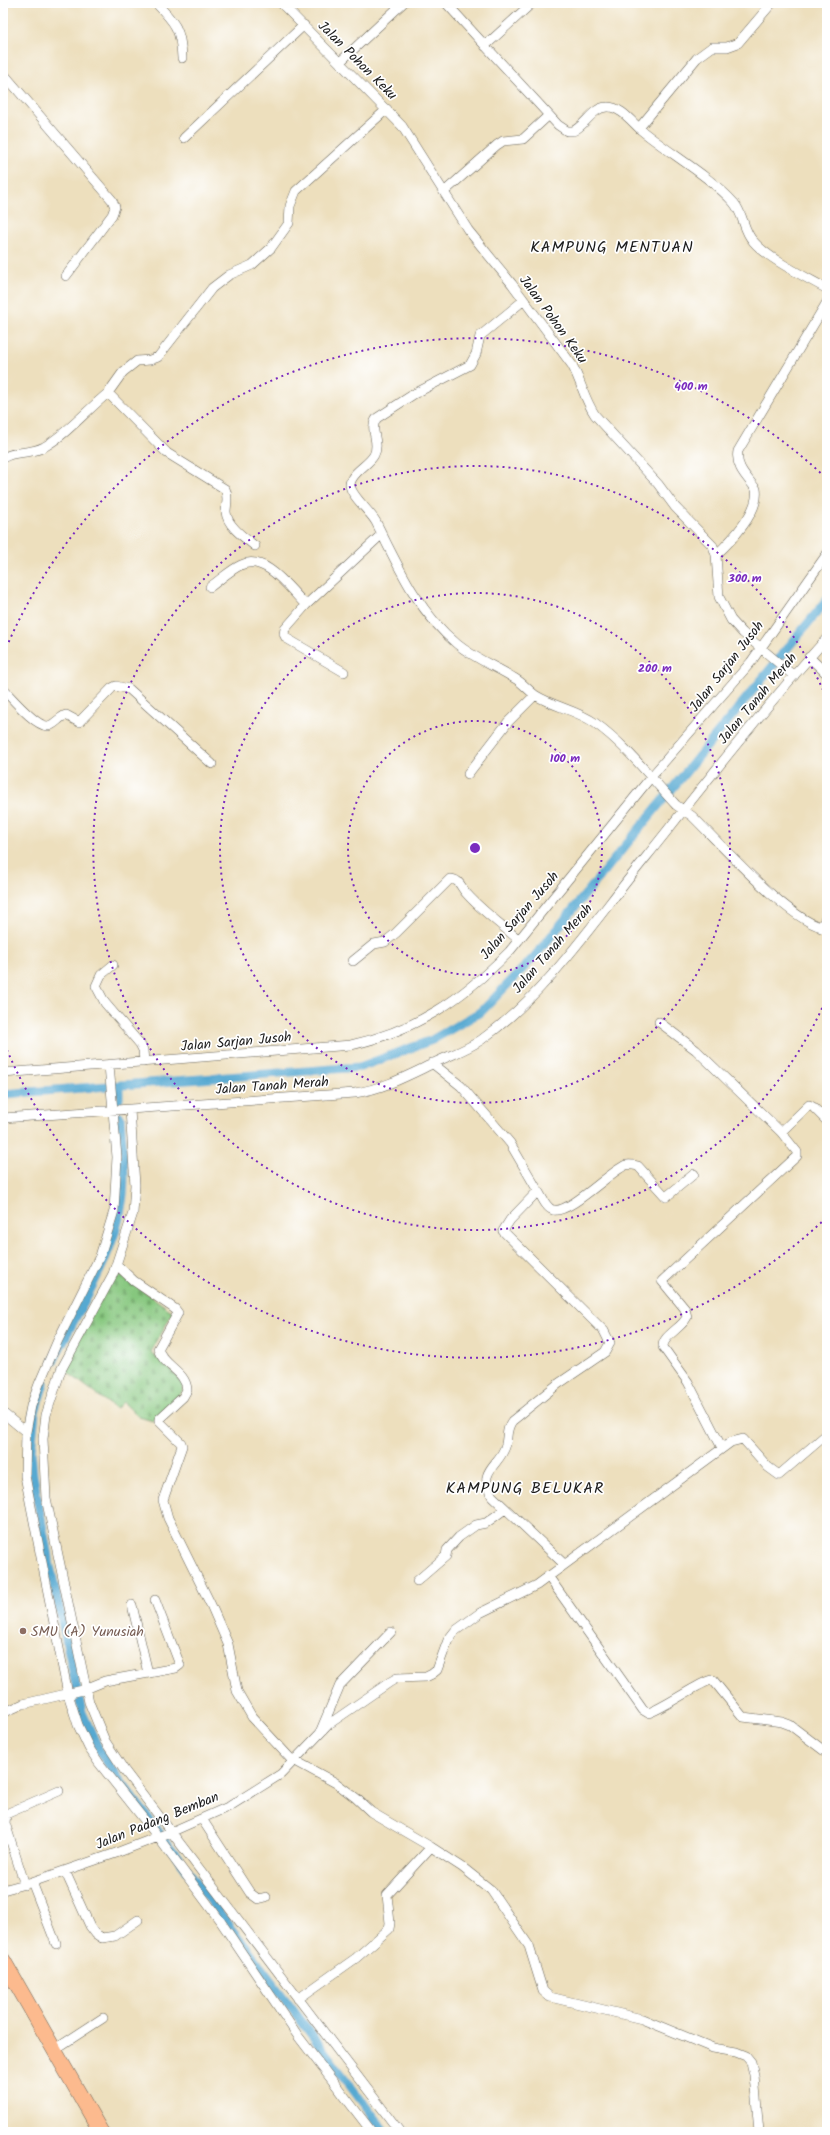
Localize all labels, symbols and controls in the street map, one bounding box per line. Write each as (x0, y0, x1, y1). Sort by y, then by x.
street label: Jalan Pohon Keku (312, 16, 402, 106)
district label: KAMPUNG MENTUAN (530, 235, 694, 260)
street label: Jalan Pohon Keku (513, 271, 593, 369)
text: 400 m (674, 377, 708, 396)
text: 300 m (727, 569, 762, 588)
street label: Jalan Sarjan Jusoh (684, 616, 770, 717)
street label: Jalan Tanah Merah (713, 648, 803, 749)
text: 200 m (638, 659, 672, 678)
text: 100 m (550, 749, 580, 768)
centre of rings (468, 841, 482, 855)
street label: Jalan Sarjan Jusoh (475, 867, 565, 965)
street label: Jalan Tanah Merah (507, 899, 598, 999)
street label: Jalan Sarjan Jusoh (180, 1026, 292, 1058)
street label: Jalan Tanah Merah (215, 1071, 329, 1101)
district label: KAMPUNG BELUKAR (446, 1476, 604, 1501)
place label: SMU (A) Yunusiah (31, 1621, 144, 1643)
marker: SMU (A) Yunusiah (18, 1626, 28, 1636)
street label: Jalan Padang Bemban (92, 1786, 222, 1856)

